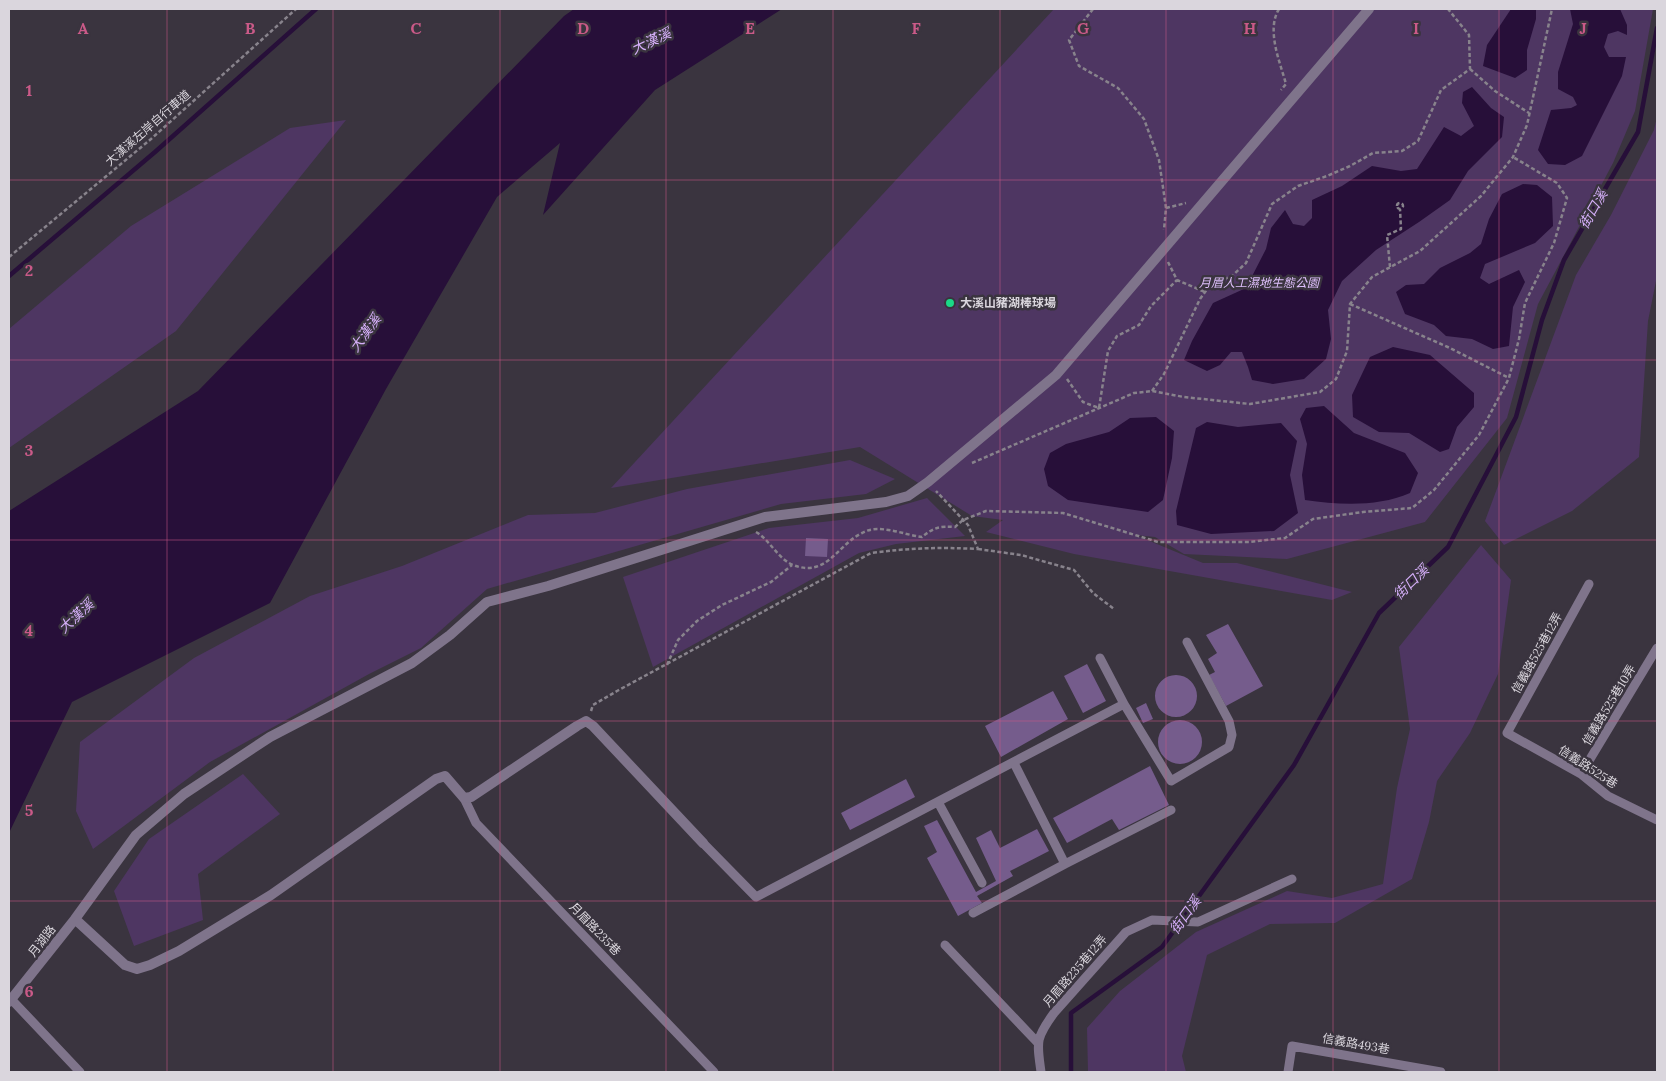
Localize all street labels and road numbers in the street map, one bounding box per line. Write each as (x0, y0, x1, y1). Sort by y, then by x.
street label: 大漢溪左岸自行車道 (102, 87, 193, 169)
street label: 信義路525巷12弄 (1508, 610, 1565, 696)
street label: 信義路525巷10弄 (1579, 662, 1639, 748)
street label: 信義路525巷 (1556, 742, 1621, 791)
street label: 月眉路235巷 (567, 899, 624, 958)
street label: 月湖路 (25, 922, 59, 959)
street label: 月眉路235巷12弄 (1039, 932, 1110, 1010)
street label: 信義路493巷 (1321, 1030, 1391, 1057)

